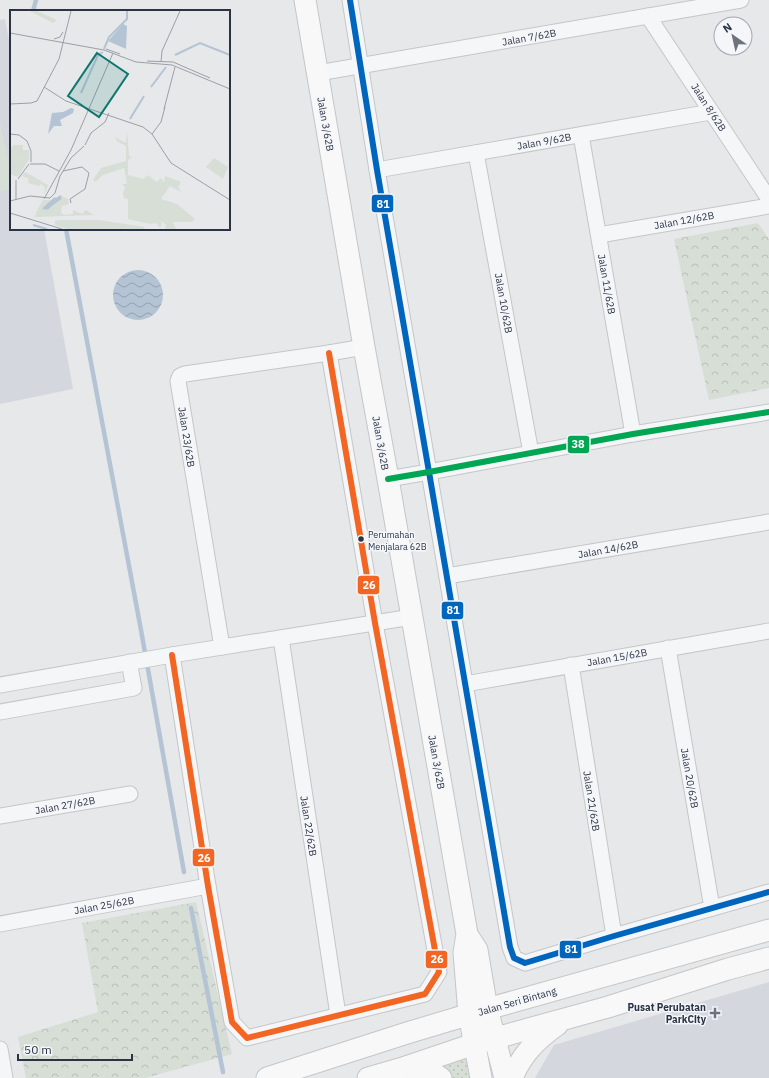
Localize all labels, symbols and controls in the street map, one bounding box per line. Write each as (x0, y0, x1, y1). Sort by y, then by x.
inset map (10, 10, 230, 230)
north arrow (713, 16, 753, 56)
text: N (720, 20, 735, 36)
street label: Jalan 7/62B (501, 26, 557, 49)
street label: Jalan 8/62B (688, 81, 729, 134)
street label: Jalan 3/62B (314, 96, 337, 152)
street label: Jalan 9/62B (516, 130, 572, 153)
line badge: 81 (371, 194, 394, 213)
text: 81 (376, 197, 390, 211)
street label: Jalan 12/62B (653, 209, 715, 232)
street label: Jalan 11/62B (595, 253, 618, 315)
street label: Jalan 10/62B (492, 272, 515, 334)
street label: Jalan 23/62B (175, 406, 198, 468)
street label: Jalan 3/62B (369, 415, 392, 471)
line badge: 38 (567, 435, 590, 454)
text: 38 (571, 437, 585, 451)
place label: Perumahan Menjalara 62B (368, 529, 427, 552)
marker: Perumahan Menjalara 62B (356, 534, 366, 544)
street label: Jalan 14/62B (577, 538, 639, 561)
line badge: 26 (357, 575, 380, 595)
text: 26 (362, 578, 376, 592)
line badge: 81 (441, 601, 464, 620)
text: 81 (446, 603, 460, 617)
street label: Jalan 15/62B (586, 646, 648, 669)
street label: Jalan 3/62B (425, 734, 448, 790)
street label: Jalan 20/62B (678, 747, 701, 809)
street label: Jalan 21/62B (580, 770, 603, 832)
street label: Jalan 27/62B (34, 794, 96, 817)
street label: Jalan 22/62B (297, 795, 320, 857)
line badge: 26 (192, 848, 215, 867)
text: 26 (197, 851, 211, 865)
street label: Jalan 25/62B (73, 894, 135, 917)
line badge: 81 (559, 940, 582, 959)
text: 81 (564, 942, 578, 956)
line badge: 26 (425, 950, 448, 969)
text: 26 (430, 952, 444, 966)
street label: Jalan Seri Bintang (476, 984, 558, 1019)
place label: Pusat Perubatan ParkCity (627, 1001, 707, 1026)
marker: Pusat Perubatan ParkCity (709, 1007, 721, 1019)
scale bar (18, 1036, 132, 1062)
text: 50 m (24, 1042, 52, 1057)

